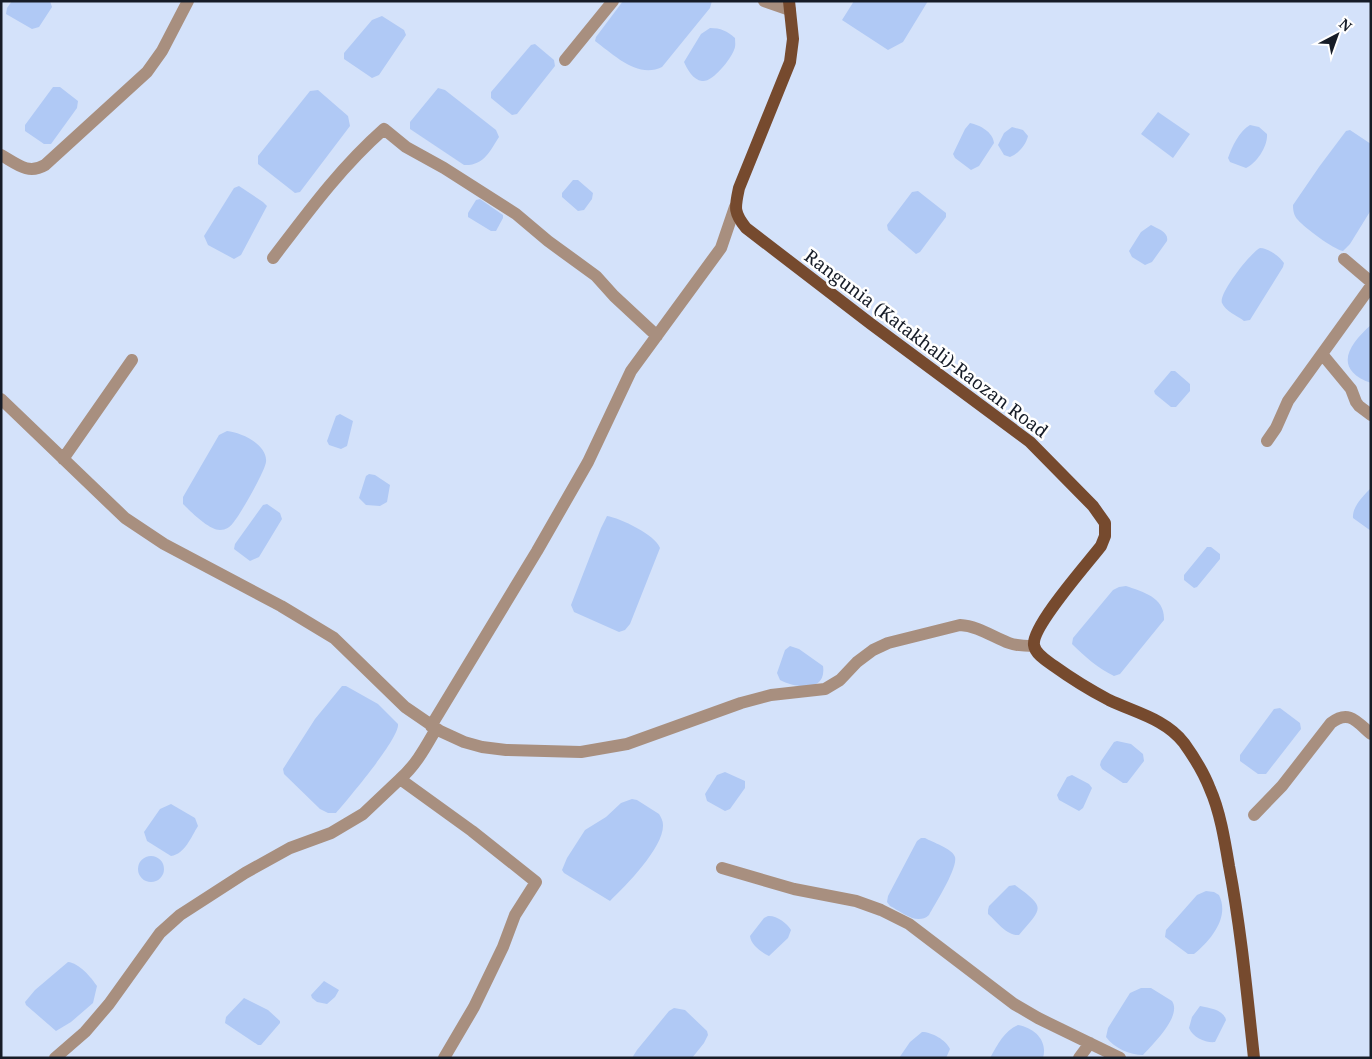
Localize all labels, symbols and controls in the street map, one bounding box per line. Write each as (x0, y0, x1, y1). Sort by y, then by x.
north arrow (1312, 10, 1362, 60)
text: N (1335, 14, 1356, 36)
street label: Rangunia (Katakhali)-Raozan Road (800, 244, 1053, 443)

